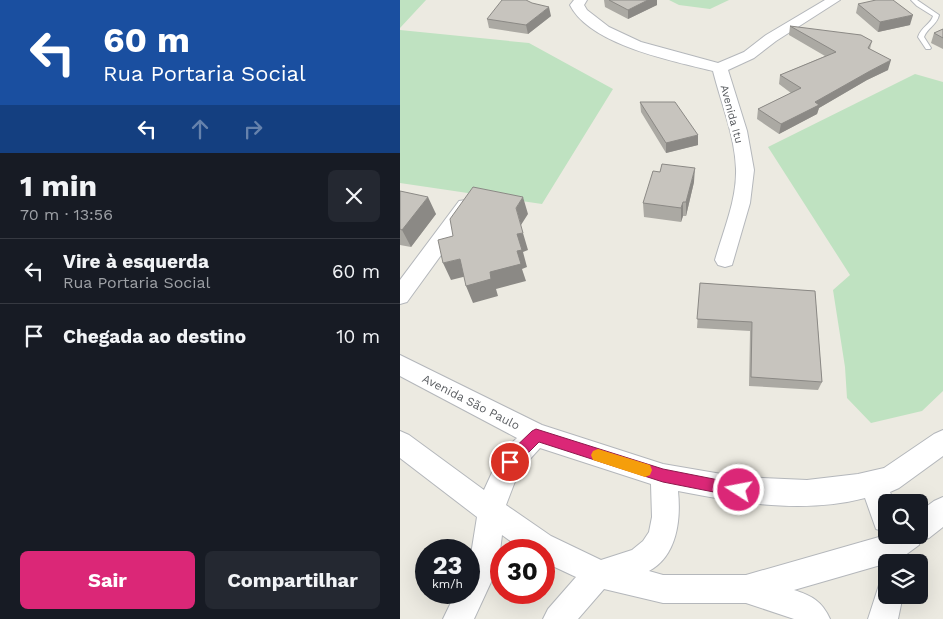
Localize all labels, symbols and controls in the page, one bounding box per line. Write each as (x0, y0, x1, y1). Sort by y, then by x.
text: 60 m (103, 19, 190, 61)
icon: left (20, 20, 85, 85)
text: Rua Portaria Social (103, 61, 306, 86)
street label: Avenida Itu (717, 83, 746, 145)
icon: left (133, 115, 161, 143)
icon: ahead (186, 115, 214, 143)
icon: right (239, 115, 267, 143)
text: 1 min (20, 168, 97, 203)
button: close (328, 170, 380, 222)
text: 70 m · 13:56 (20, 205, 113, 224)
text: Vire à esquerda (63, 250, 209, 273)
icon: left (20, 257, 48, 285)
text: 60 m (332, 260, 380, 283)
text: Rua Portaria Social (63, 273, 210, 292)
icon: arrive (20, 322, 48, 350)
text: Chegada ao destino (63, 325, 246, 348)
text: 10 m (336, 325, 380, 348)
street label: Avenida São Paulo (420, 371, 522, 433)
pin (489, 441, 531, 483)
icon: arrive (496, 448, 524, 476)
position arrow (712, 463, 764, 515)
map controls (878, 494, 928, 604)
button: search (878, 494, 928, 544)
speed limit sign: 30 (490, 539, 555, 604)
button: Sair (20, 551, 195, 609)
button: Compartilhar (205, 551, 380, 609)
text: 23 (433, 551, 462, 580)
button: layers (878, 554, 928, 604)
text: km/h (432, 577, 463, 591)

